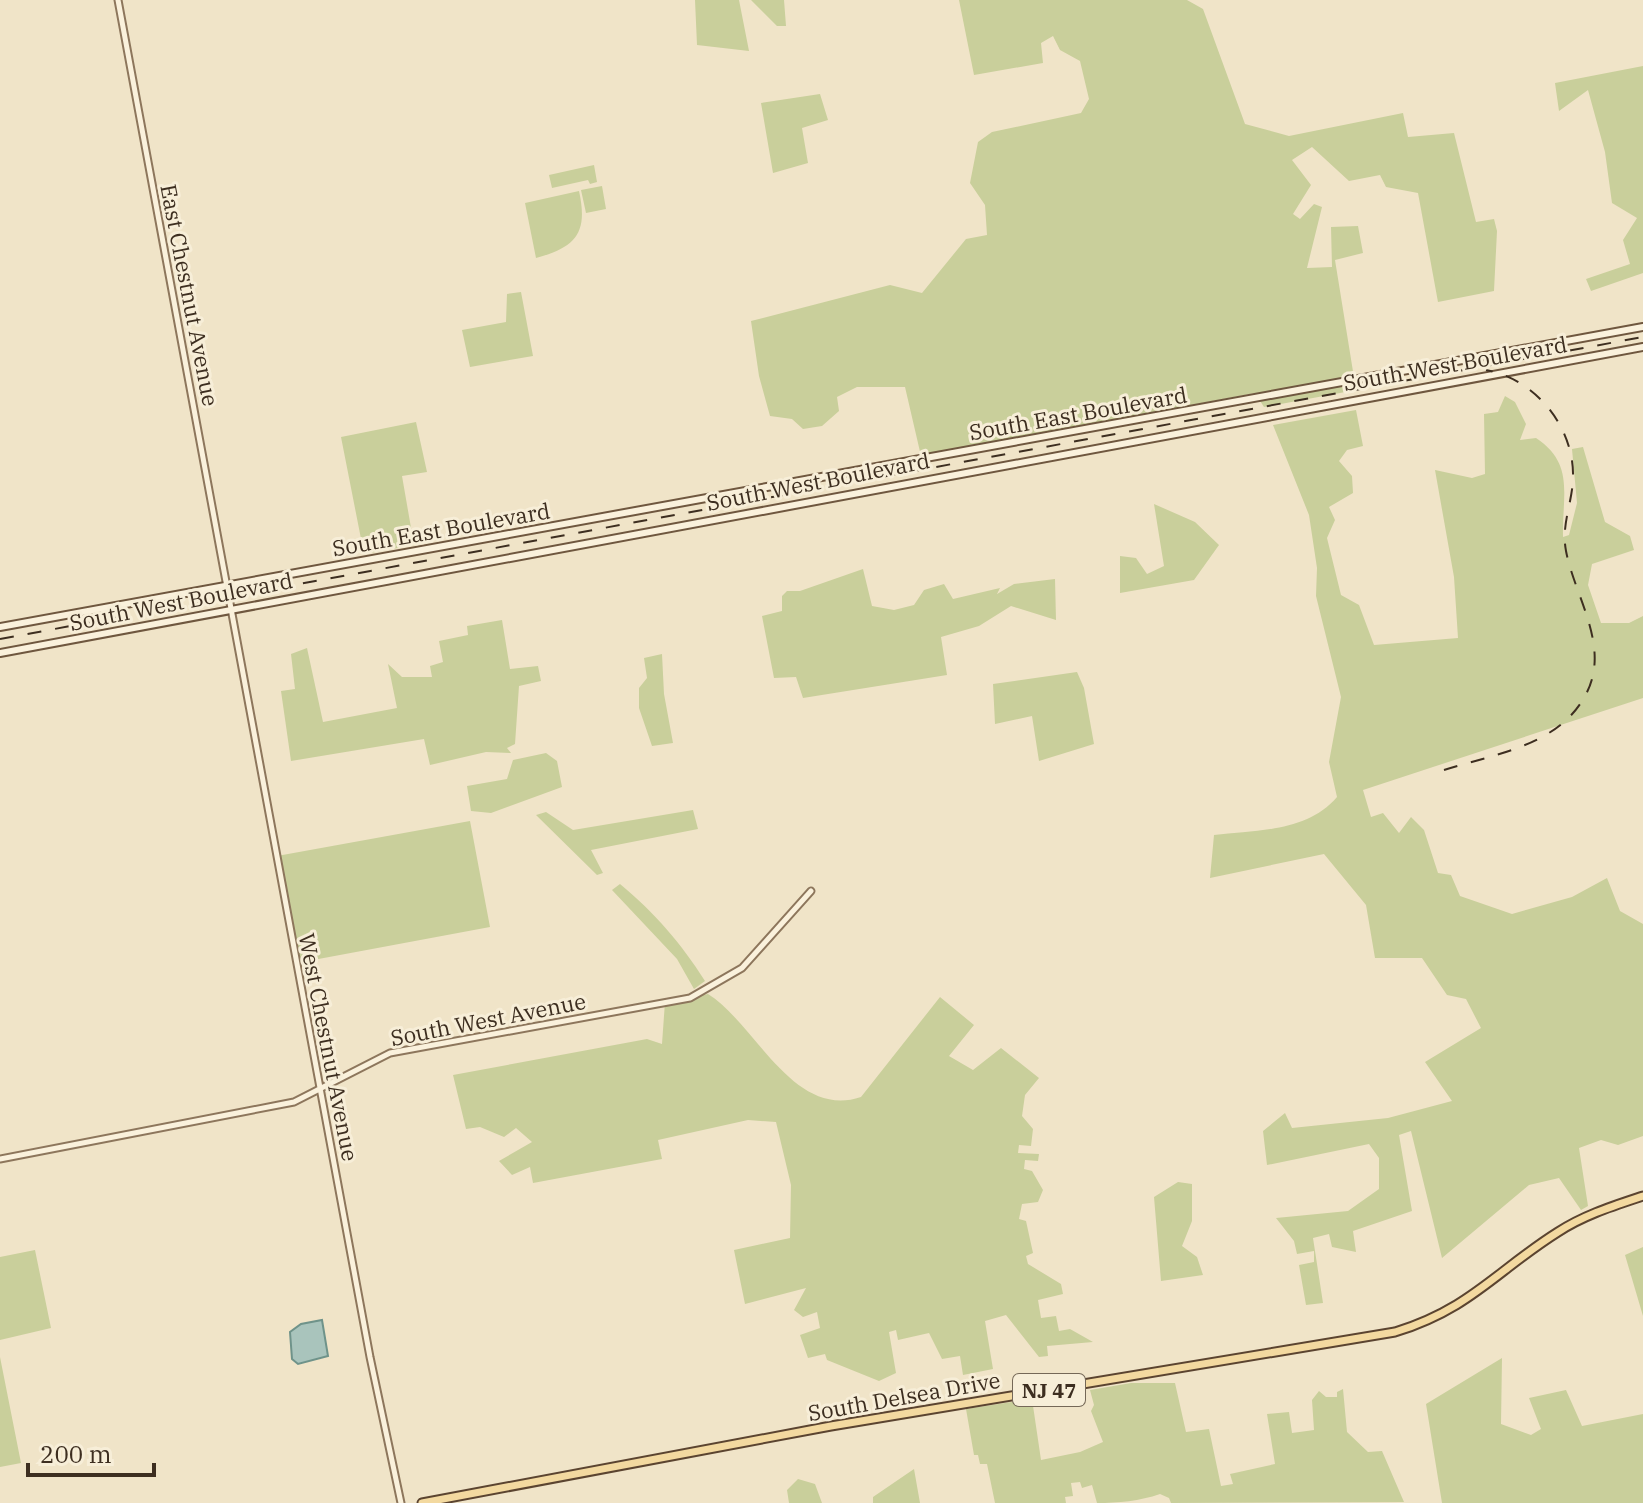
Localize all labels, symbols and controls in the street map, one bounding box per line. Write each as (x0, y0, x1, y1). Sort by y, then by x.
street label: East Chestnut Avenue (154, 182, 226, 408)
street label: South West Boulevard (1341, 329, 1569, 397)
street label: South East Boulevard (967, 380, 1189, 446)
street label: South West Boulevard (704, 445, 932, 517)
street label: South East Boulevard (330, 496, 552, 562)
street label: South West Boulevard (67, 565, 295, 637)
street label: West Chestnut Avenue (293, 931, 365, 1163)
street label: South West Avenue (388, 986, 588, 1052)
street label: South Delsea Drive (806, 1365, 1002, 1427)
road number: NJ 47 (1013, 1374, 1085, 1406)
scale bar (28, 1427, 154, 1477)
text: 200 m (40, 1438, 112, 1470)

